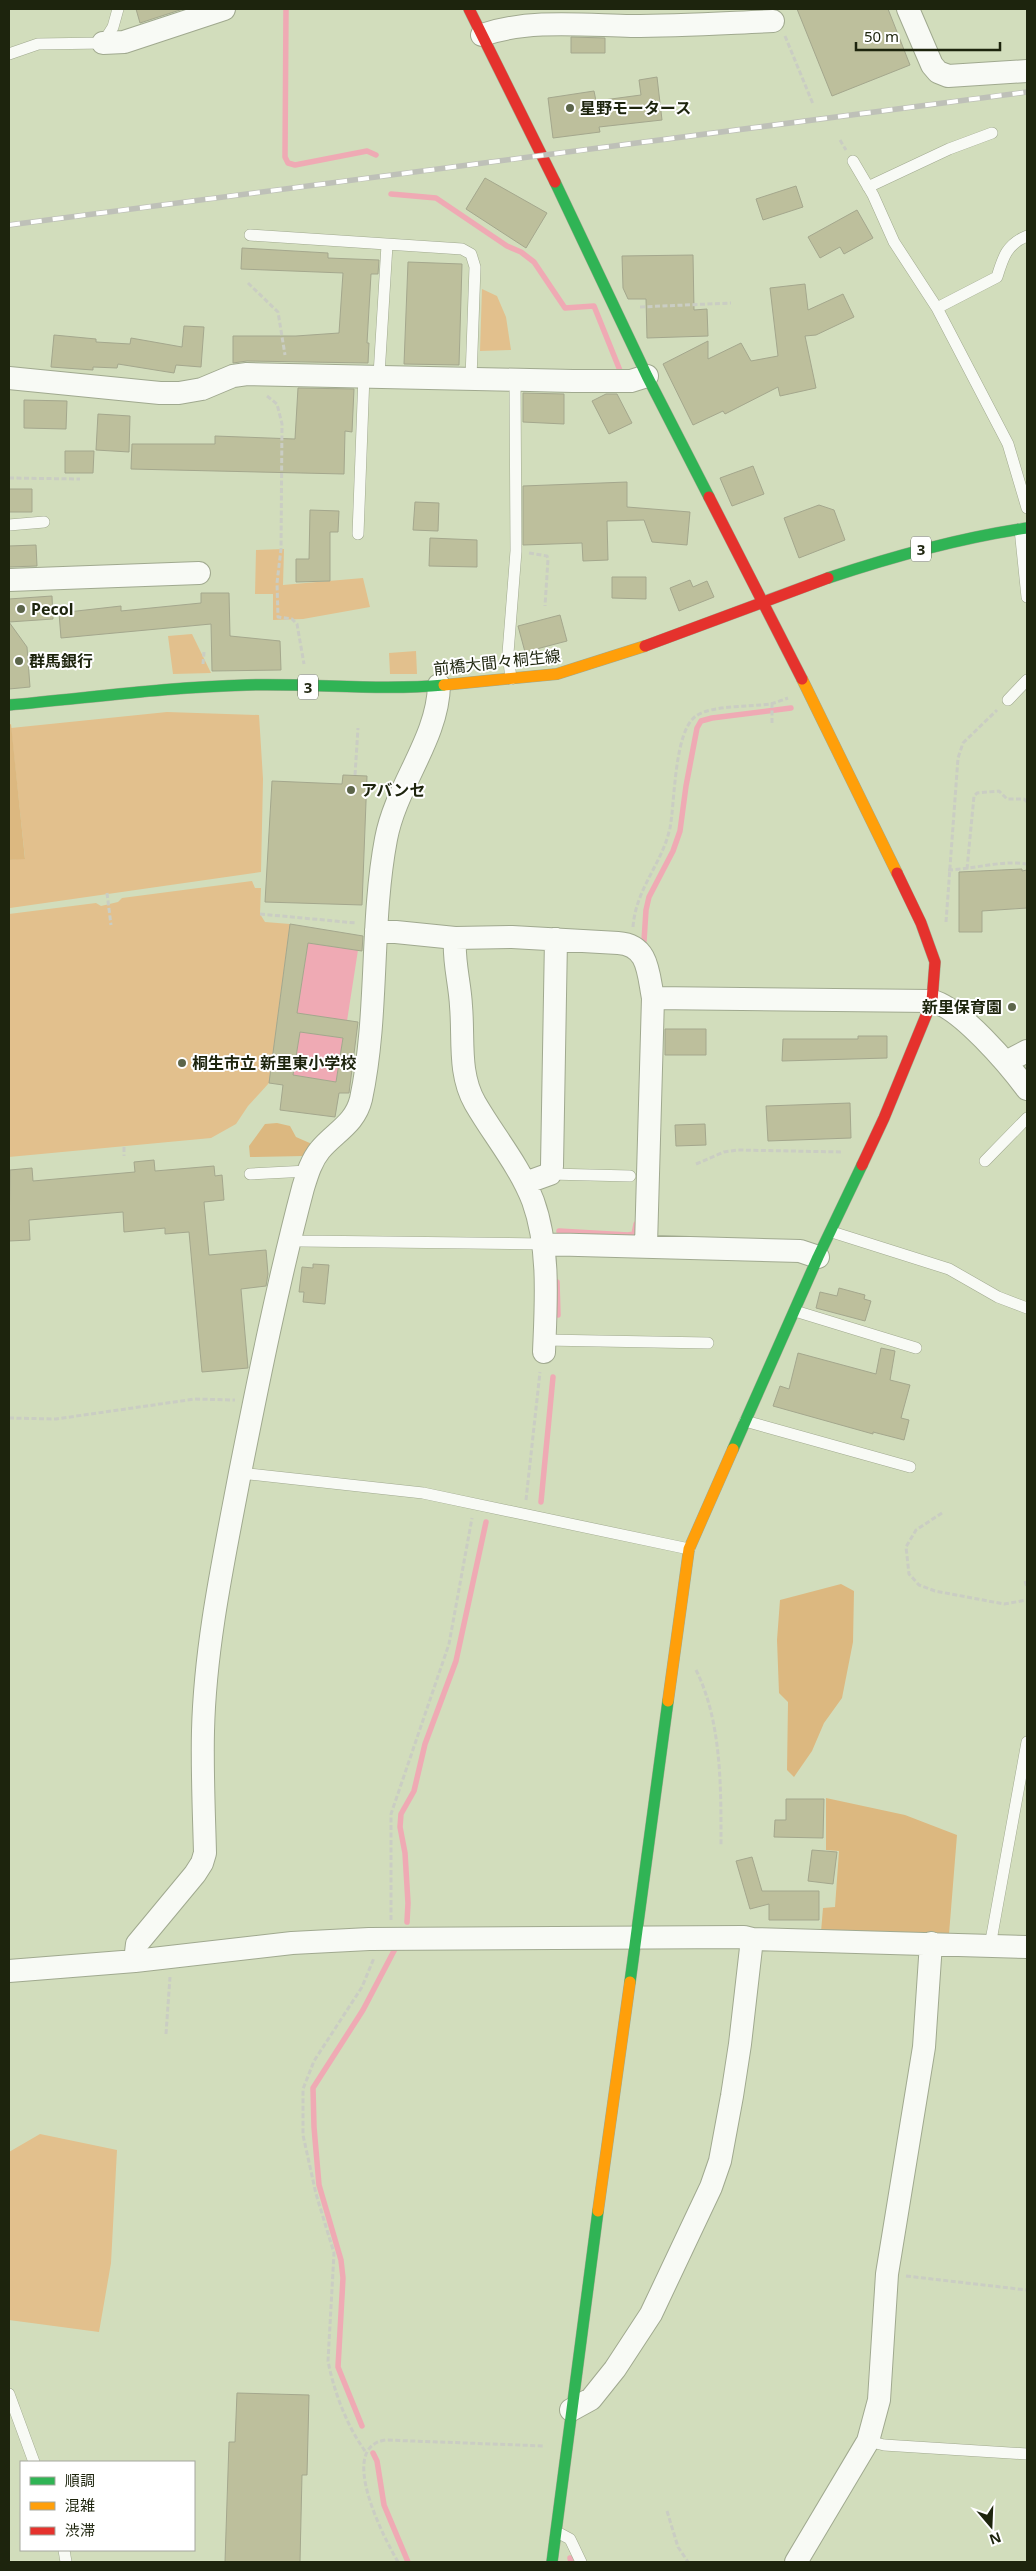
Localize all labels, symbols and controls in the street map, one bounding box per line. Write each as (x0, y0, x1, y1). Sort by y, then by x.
scale bar (856, 20, 1000, 52)
text: 50 m (864, 26, 899, 46)
place label: 星野モータース (580, 97, 691, 119)
marker: 星野モータース (564, 102, 576, 114)
road number: 3 (911, 536, 931, 562)
place label: Pecol (31, 598, 74, 620)
marker: Pecol (15, 603, 27, 615)
street label: 前橋大間々桐生線 (432, 644, 562, 680)
place label: 群馬銀行 (29, 650, 93, 672)
marker: 群馬銀行 (13, 655, 25, 667)
road number: 3 (298, 674, 318, 700)
place label: アバンセ (361, 779, 425, 801)
marker: アバンセ (345, 784, 357, 796)
place label: 新里保育園 (922, 996, 1002, 1018)
marker: 新里保育園 (1006, 1001, 1018, 1013)
place label: 桐生市立 新里東小学校 (192, 1052, 356, 1074)
marker: 桐生市立 新里東小学校 (176, 1057, 188, 1069)
legend (20, 2461, 195, 2551)
text: 順調 (65, 2470, 95, 2490)
text: 混雑 (65, 2495, 95, 2515)
north arrow (966, 2501, 1016, 2551)
text: 渋滞 (65, 2520, 95, 2540)
text: N (987, 2528, 1004, 2550)

